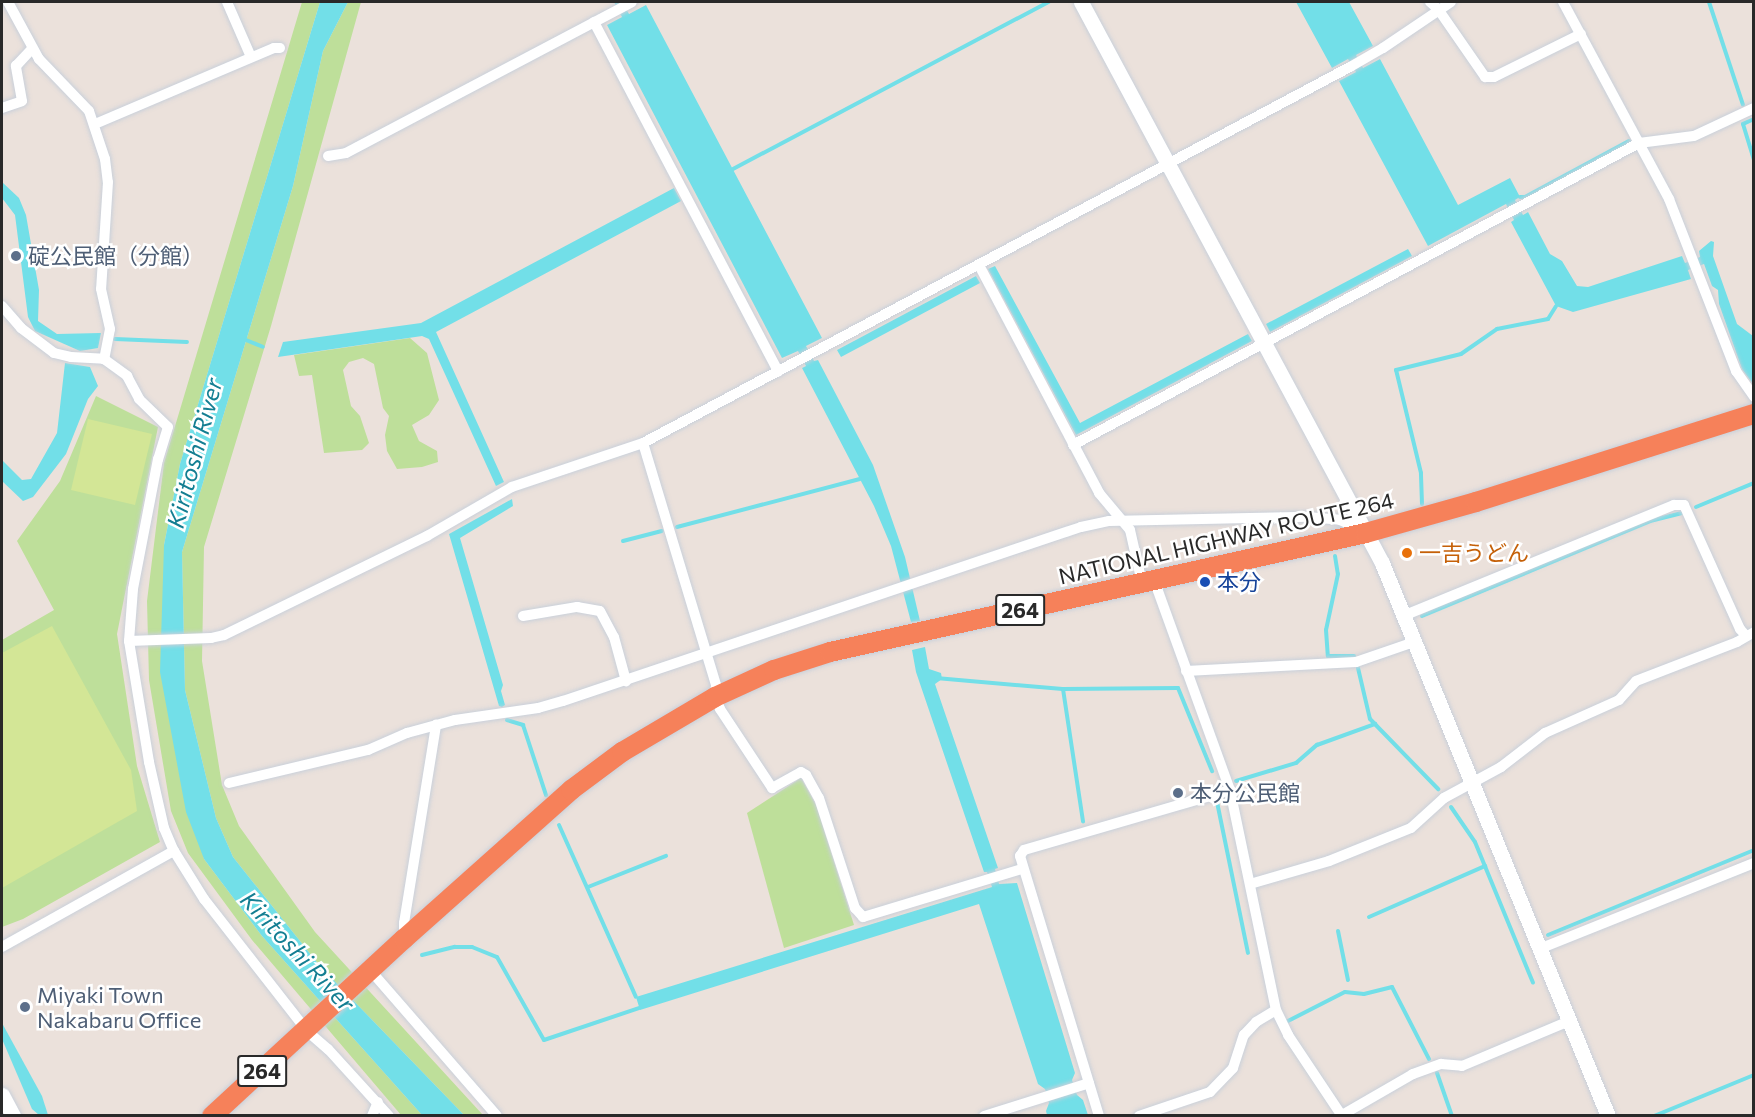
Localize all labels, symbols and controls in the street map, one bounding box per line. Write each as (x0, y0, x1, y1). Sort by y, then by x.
place label: 碇公民館（分館） (28, 243, 204, 269)
marker: 碇公民館（分館） (9, 249, 23, 263)
water label: Kiritoshi River (160, 375, 228, 531)
street label: NATIONAL HIGHWAY ROUTE 264 (1056, 487, 1396, 589)
place label: 一吉うどん (1419, 540, 1529, 566)
marker: 一吉うどん (1400, 546, 1414, 560)
place label: 本分 (1217, 569, 1261, 595)
marker: 本分 (1198, 575, 1212, 589)
road number: 264 (994, 592, 1046, 628)
place label: 本分公民館 (1190, 780, 1300, 806)
marker: 本分公民館 (1171, 786, 1185, 800)
water label: Kiritoshi River (235, 885, 361, 1017)
place label: Miyaki Town Nakabaru Office (37, 981, 201, 1032)
marker: Miyaki Town Nakabaru Office (18, 1000, 32, 1014)
road number: 264 (236, 1053, 288, 1089)

